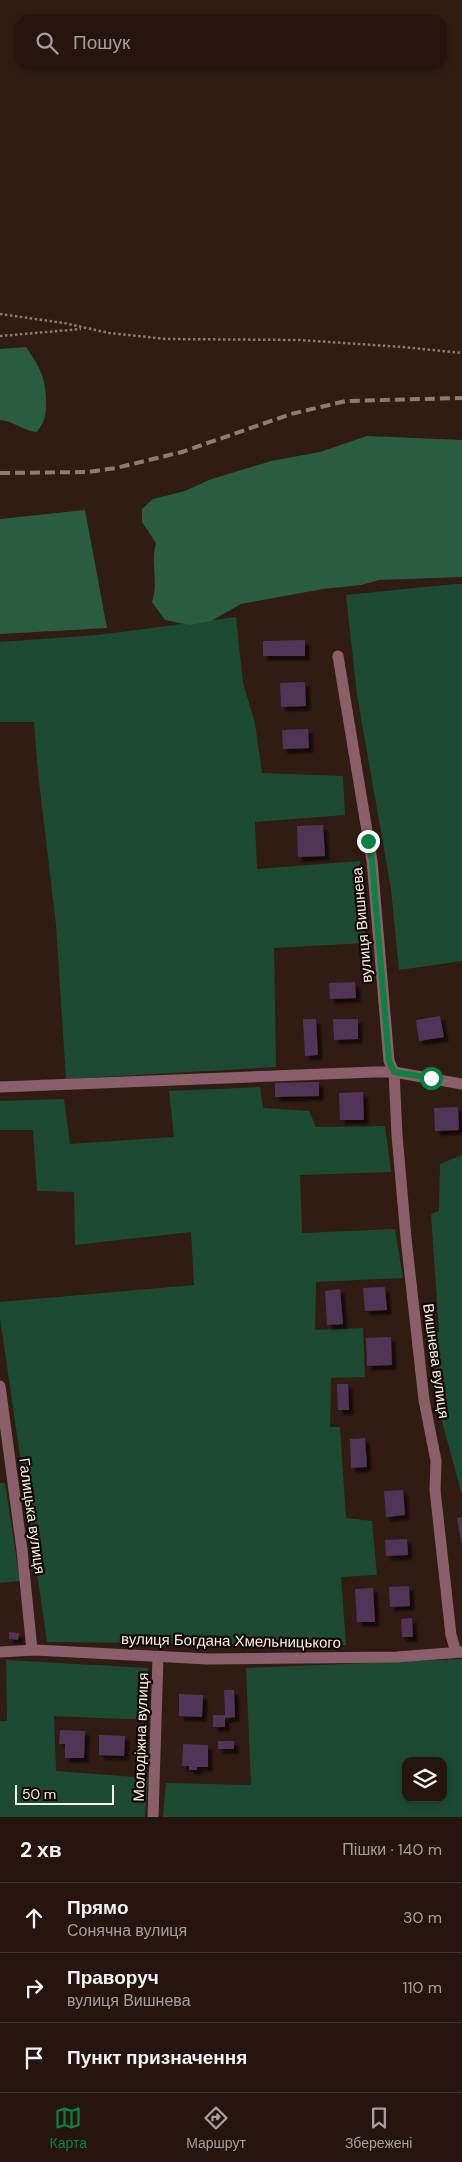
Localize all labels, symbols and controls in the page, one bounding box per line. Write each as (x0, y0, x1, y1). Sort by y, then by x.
search box (15, 15, 447, 70)
icon: search (33, 29, 61, 57)
text: Пошук (73, 30, 130, 55)
route end (357, 830, 380, 853)
street label: вулиця Вишнева (347, 866, 377, 984)
route start (420, 1067, 443, 1090)
street label: Вишнева вулиця (418, 1302, 454, 1420)
street label: Галицька вулиця (14, 1457, 50, 1575)
street label: вулиця Богдана Хмельницького (121, 1629, 341, 1653)
street label: Молодіжна вулиця (129, 1672, 153, 1802)
map controls (402, 1757, 447, 1802)
button: layers (402, 1757, 447, 1802)
scale bar (15, 1782, 114, 1805)
text: 50 m (22, 1785, 56, 1803)
text: 2 хв (20, 1836, 62, 1864)
text: Пішки · 140 m (342, 1839, 442, 1860)
text: Прямо (67, 1895, 129, 1920)
icon: ahead (20, 1904, 48, 1932)
text: 30 m (403, 1907, 442, 1928)
text: Сонячна вулиця (67, 1920, 187, 1941)
text: Праворуч (67, 1965, 159, 1990)
icon: right (20, 1974, 48, 2002)
text: 110 m (403, 1977, 442, 1998)
text: вулиця Вишнева (67, 1990, 191, 2011)
icon: arrive (20, 2044, 48, 2072)
text: Пункт призначення (67, 2045, 247, 2070)
tab: Карта (50, 2104, 87, 2152)
tab: Маршрут (186, 2104, 246, 2152)
tab: Збережені (345, 2104, 412, 2152)

